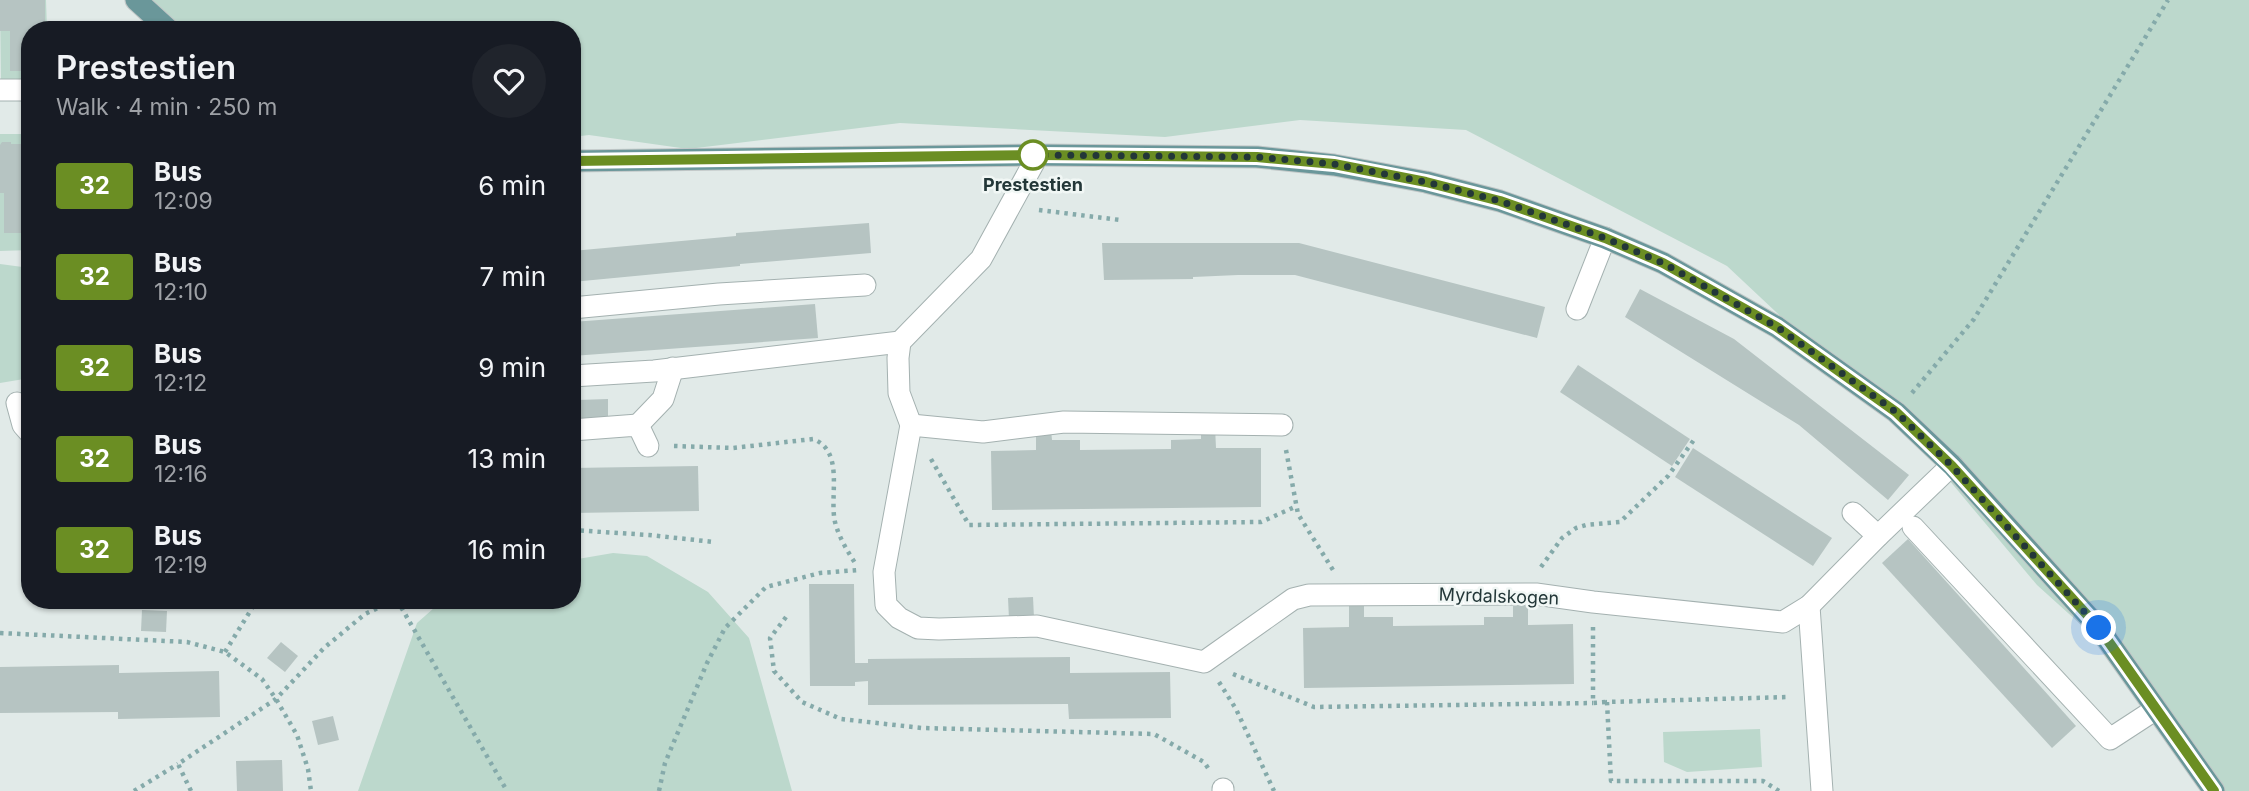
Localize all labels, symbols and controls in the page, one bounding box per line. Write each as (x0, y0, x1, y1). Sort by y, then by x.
button: heart (472, 44, 546, 118)
text: Prestestien (56, 47, 236, 87)
text: Walk · 4 min · 250 m (56, 93, 278, 121)
marker: Prestestien (1018, 140, 1048, 170)
text: Bus (154, 156, 202, 187)
text: 6 min (478, 170, 546, 201)
text: 32 (79, 171, 110, 200)
place label: Prestestien (983, 174, 1083, 195)
text: 12:09 (154, 187, 213, 215)
text: Bus (154, 247, 202, 278)
text: 7 min (480, 261, 546, 292)
text: 32 (79, 262, 110, 291)
text: 12:10 (154, 278, 208, 306)
text: Bus (154, 338, 202, 369)
text: 9 min (478, 352, 546, 383)
text: 32 (79, 353, 110, 382)
text: 12:12 (154, 369, 207, 397)
text: Bus (154, 429, 202, 460)
text: 13 min (468, 443, 546, 474)
text: 32 (79, 444, 110, 473)
text: 12:16 (154, 460, 208, 488)
text: Bus (154, 520, 202, 551)
text: 16 min (468, 534, 546, 565)
text: 32 (79, 535, 110, 564)
text: 12:19 (154, 551, 208, 579)
street label: Myrdalskogen (1438, 583, 1560, 609)
your location (2081, 610, 2116, 645)

